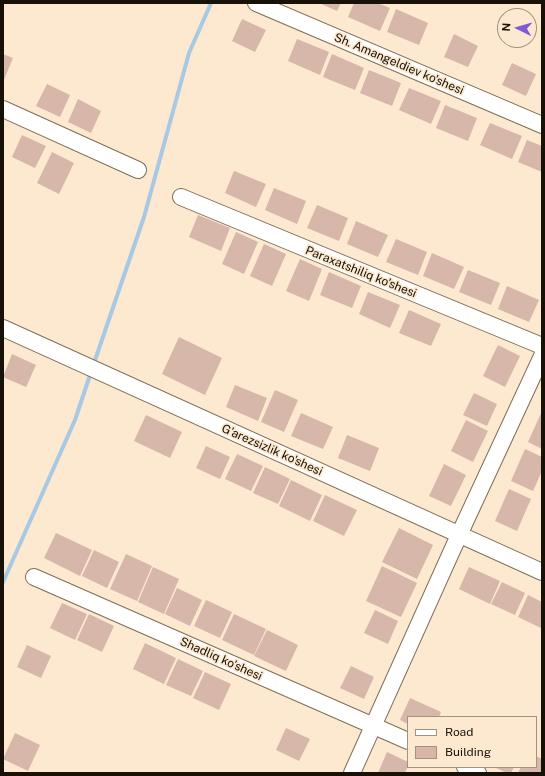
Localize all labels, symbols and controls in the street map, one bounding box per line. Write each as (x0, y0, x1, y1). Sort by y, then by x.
north arrow (497, 8, 537, 48)
text: N (500, 22, 512, 32)
street label: Sh. Amangeldiev ko'shesi (332, 30, 466, 98)
street label: Paraxatshiliq ko'shesi (303, 243, 419, 301)
street label: G'arezsizlik ko'shesi (219, 421, 325, 479)
street label: Shadliq ko'shesi (178, 634, 264, 684)
legend (407, 716, 537, 768)
text: Road (445, 725, 473, 739)
text: Building (445, 745, 491, 759)

